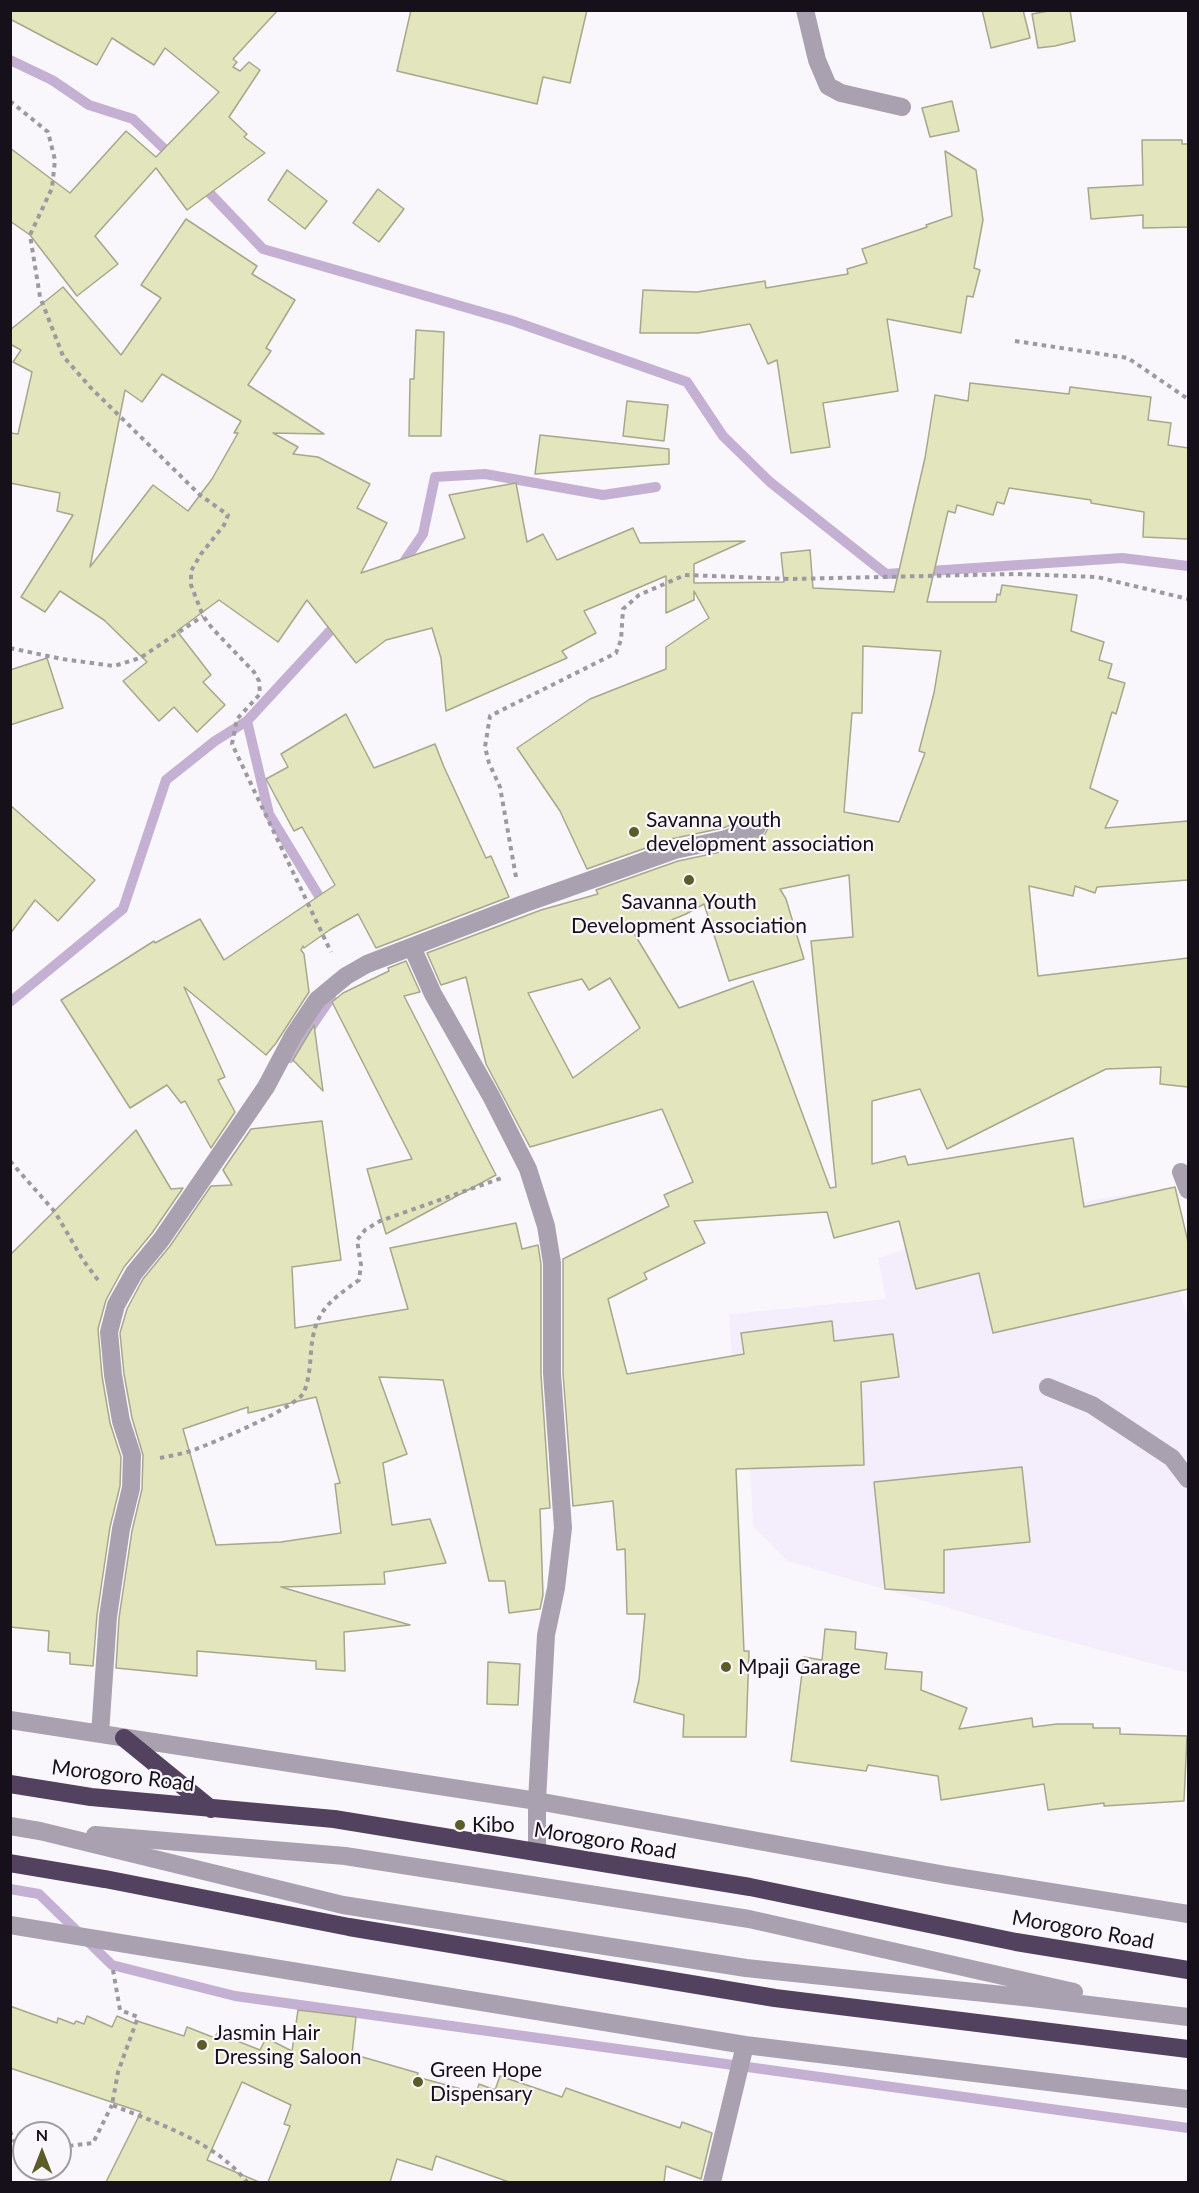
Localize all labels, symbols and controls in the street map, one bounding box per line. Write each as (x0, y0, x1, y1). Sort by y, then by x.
place label: Savanna youth development association (646, 807, 874, 857)
marker: Savanna youth development association (627, 825, 641, 839)
marker: Savanna Youth Development Association (682, 873, 696, 887)
place label: Savanna Youth Development Association (571, 889, 807, 939)
place label: Mpaji Garage (738, 1654, 860, 1680)
marker: Mpaji Garage (719, 1660, 733, 1674)
street label: Morogoro Road (50, 1755, 196, 1797)
place label: Kibo (472, 1812, 515, 1838)
street label: Morogoro Road (532, 1817, 678, 1865)
marker: Kibo (453, 1818, 467, 1832)
street label: Morogoro Road (1010, 1905, 1156, 1955)
place label: Jasmin Hair Dressing Saloon (214, 2020, 361, 2070)
marker: Jasmin Hair Dressing Saloon (195, 2038, 209, 2052)
place label: Green Hope Dispensary (430, 2057, 542, 2107)
marker: Green Hope Dispensary (411, 2075, 425, 2089)
north arrow (12, 2121, 72, 2181)
text: N (36, 2125, 48, 2144)

